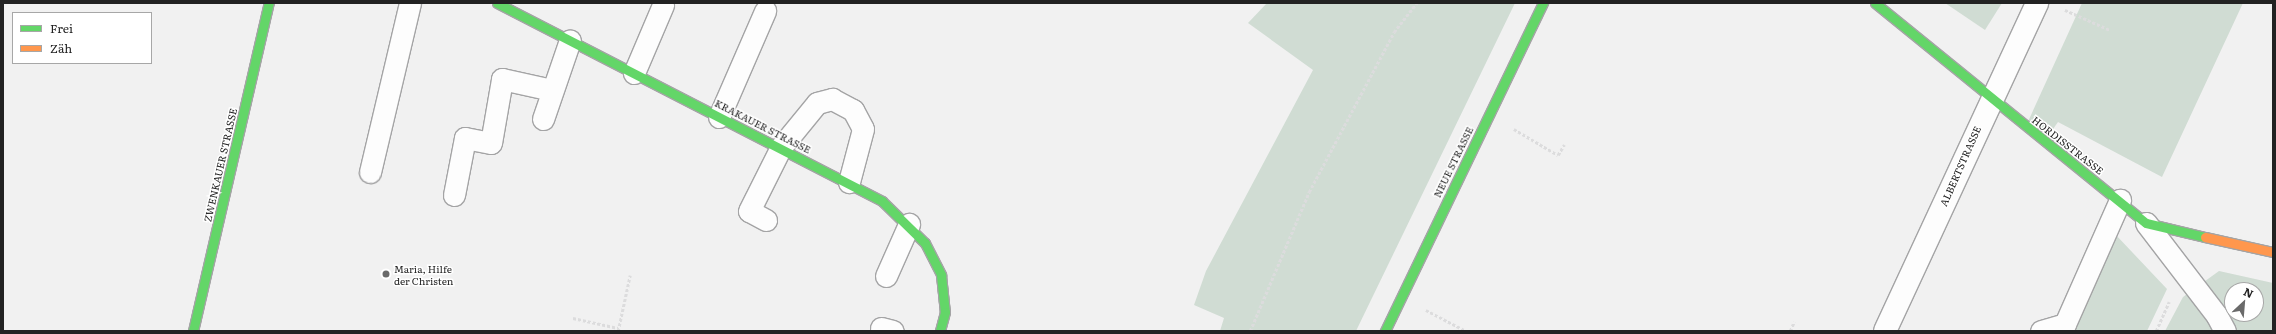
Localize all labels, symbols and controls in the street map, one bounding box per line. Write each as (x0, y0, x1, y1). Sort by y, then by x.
legend (12, 12, 152, 64)
text: Frei (50, 19, 73, 37)
text: Zäh (50, 39, 72, 57)
street label: KRAKAUER STRASSE (713, 97, 813, 155)
street label: ZWENKAUER STRASSE (201, 107, 239, 223)
street label: HORDISSTRASSE (2030, 113, 2106, 177)
street label: ALBERTSTRASSE (1937, 124, 1983, 208)
street label: NEUE STRASSE (1431, 125, 1475, 199)
place label: Maria, Hilfe der Christen (394, 262, 453, 286)
marker: Maria, Hilfe der Christen (381, 269, 391, 279)
north arrow (2224, 282, 2264, 322)
text: N (2241, 283, 2256, 301)

